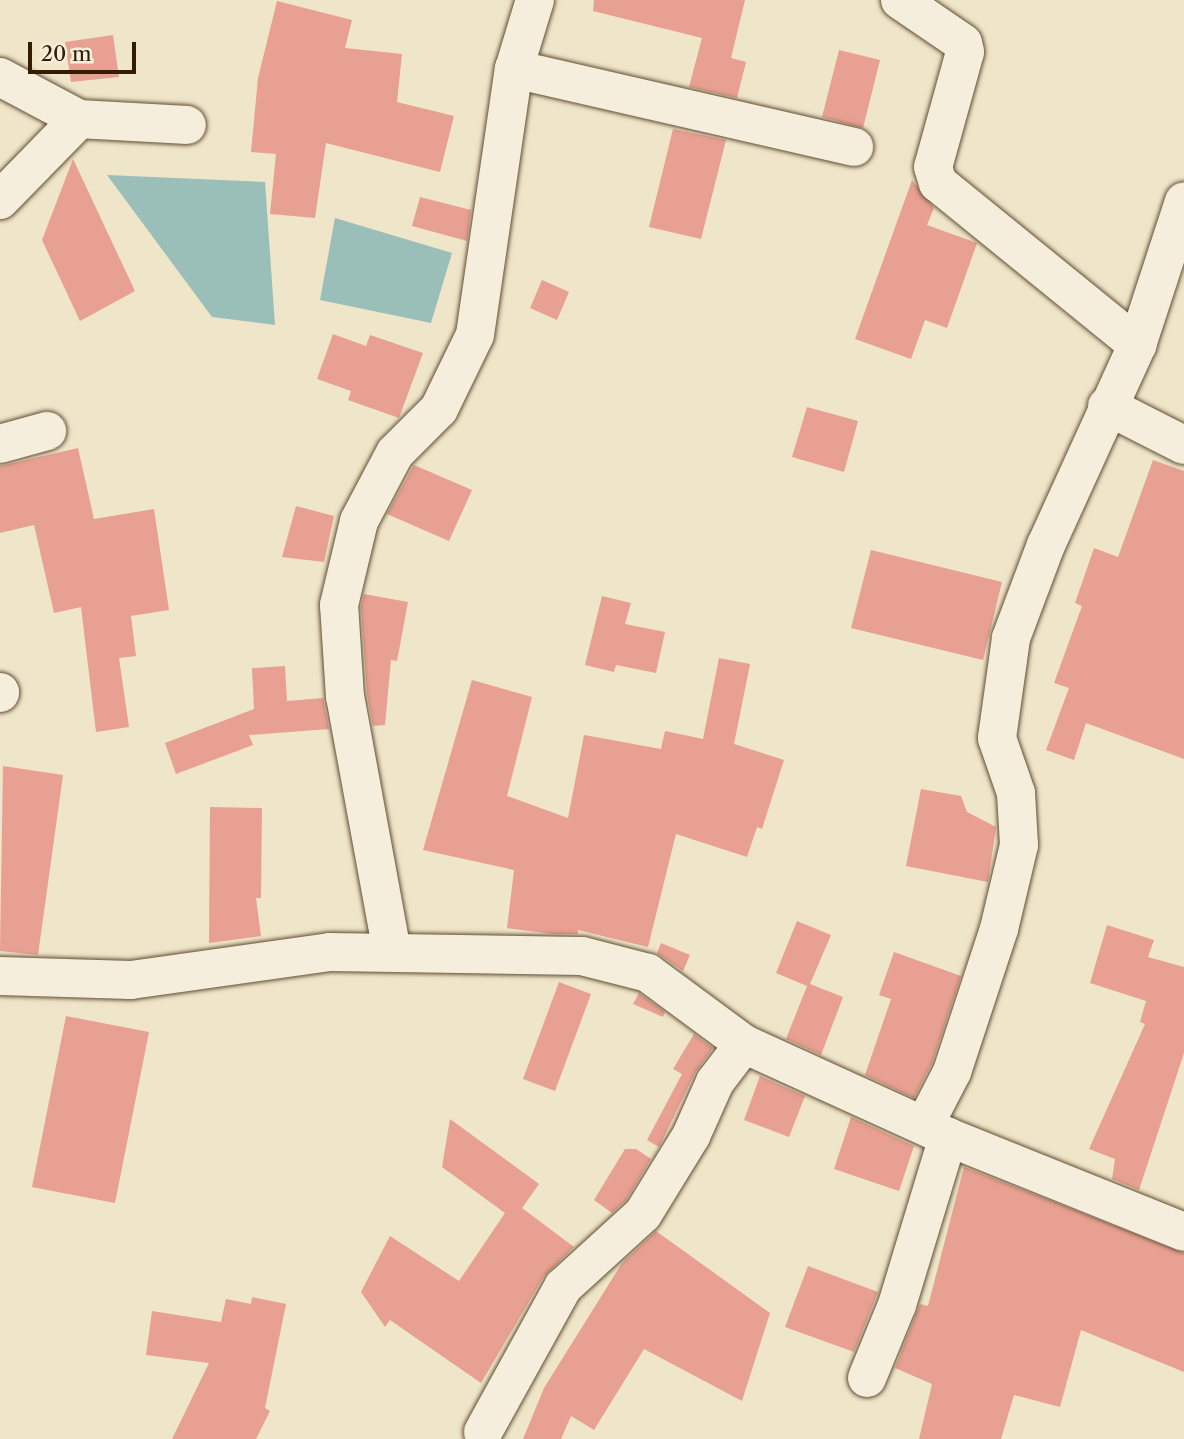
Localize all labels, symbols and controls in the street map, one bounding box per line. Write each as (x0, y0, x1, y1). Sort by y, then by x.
scale bar (32, 28, 140, 72)
text: 20 m (41, 41, 92, 66)

